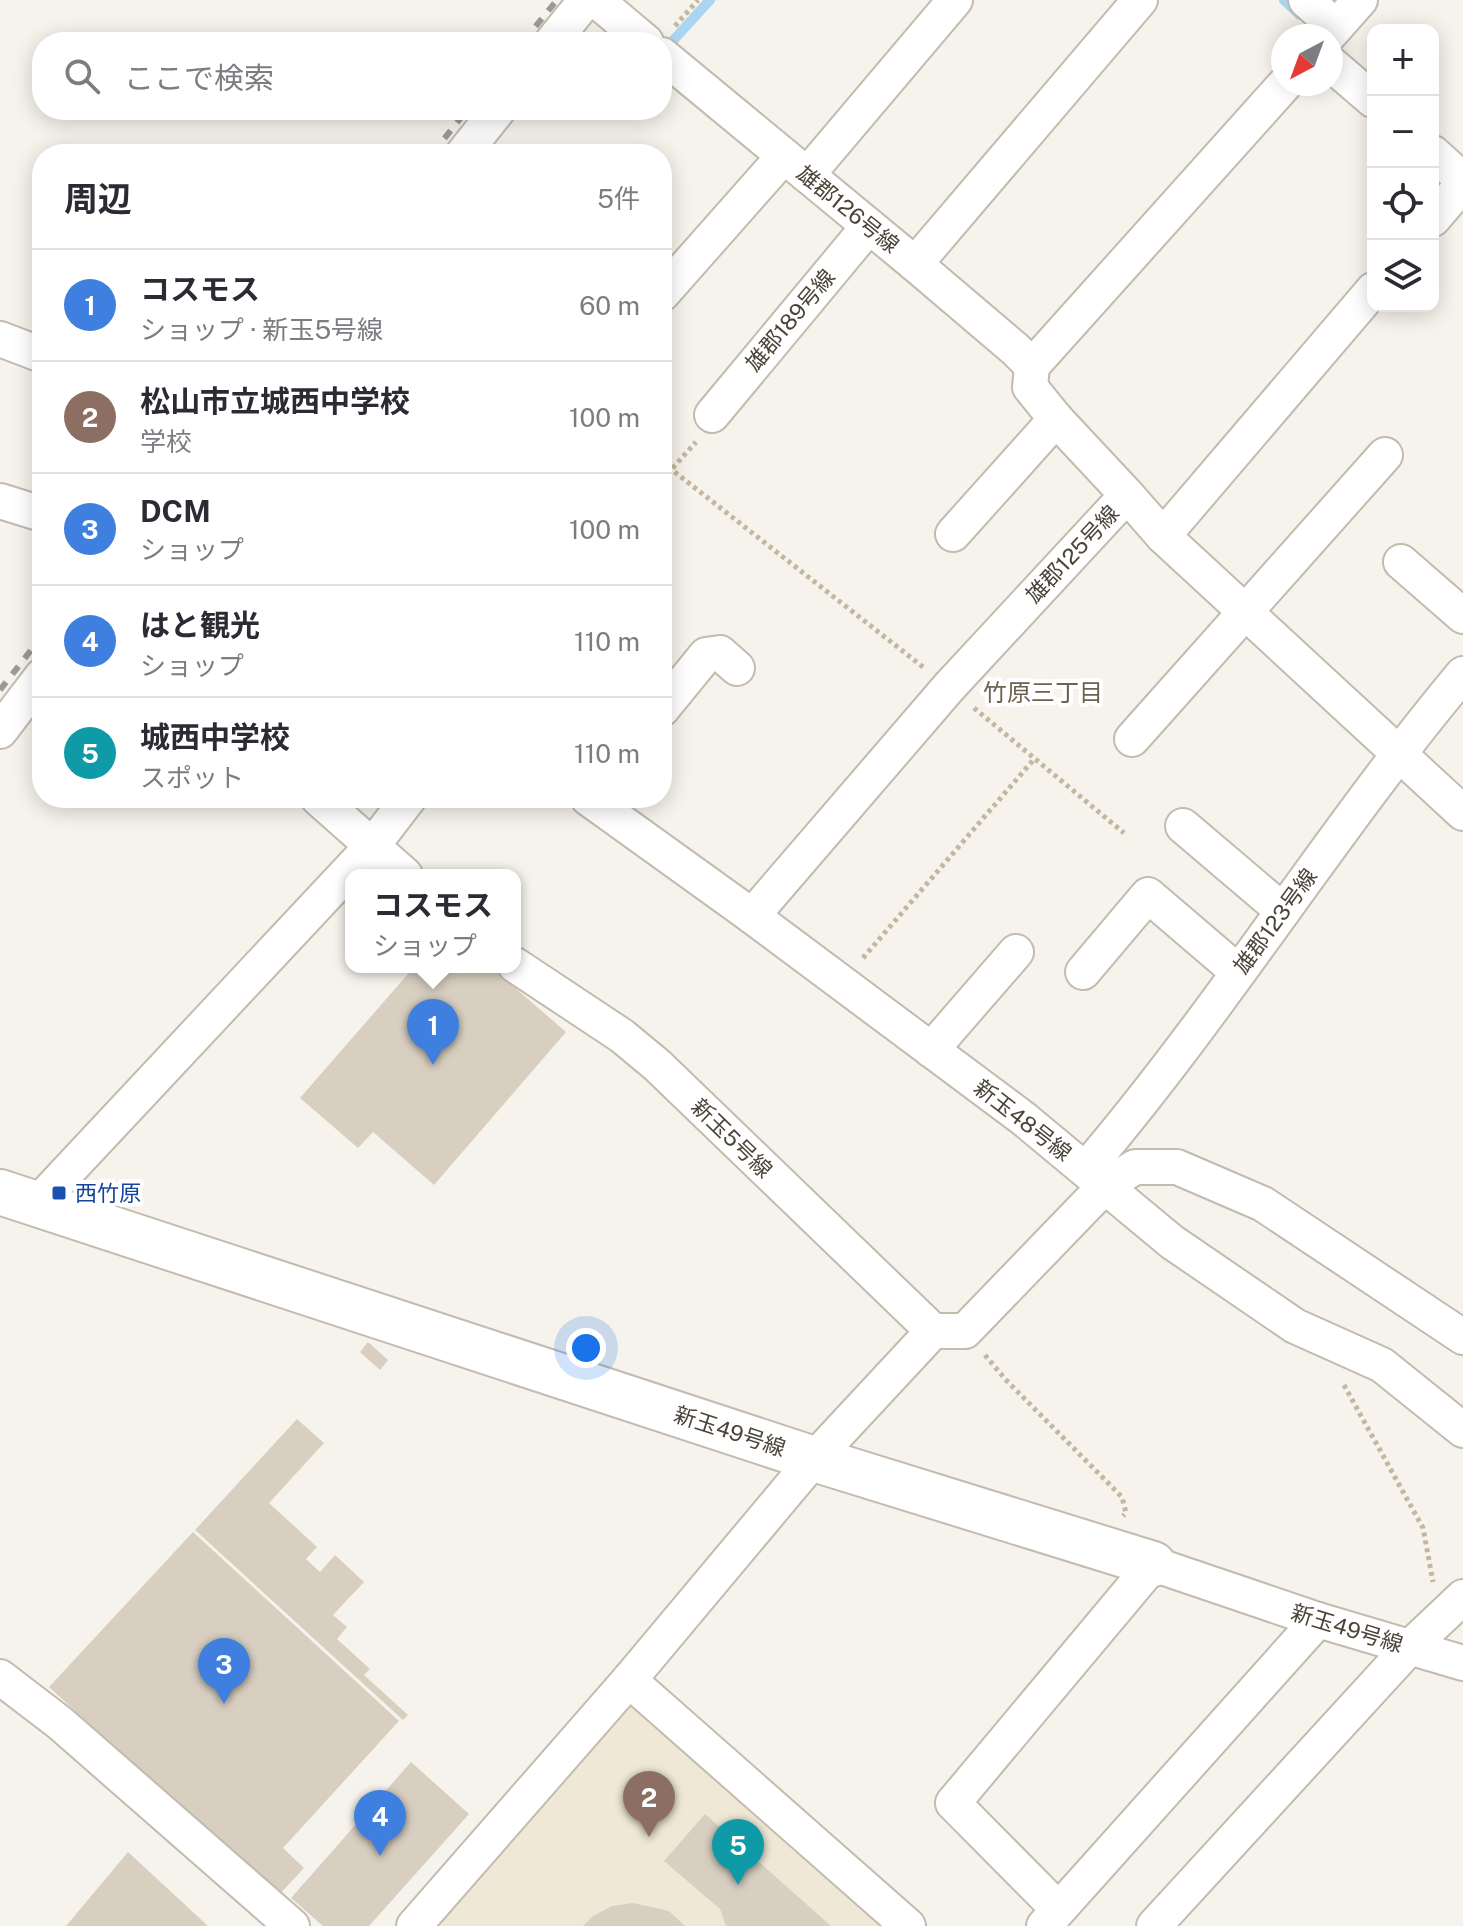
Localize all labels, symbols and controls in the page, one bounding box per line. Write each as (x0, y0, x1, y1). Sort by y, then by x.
north arrow (1271, 24, 1343, 96)
map controls (1367, 24, 1439, 312)
button: + (1367, 24, 1439, 96)
search box (32, 32, 672, 120)
icon: search (60, 54, 104, 98)
text: ここで検索 (124, 60, 274, 96)
button: − (1367, 96, 1439, 168)
street label: 雄郡126号線 (792, 160, 904, 258)
button: locate (1367, 168, 1439, 240)
text: 周辺 (64, 179, 132, 219)
text: 5件 (597, 183, 640, 214)
button: layers (1367, 240, 1439, 312)
street label: 雄郡189号線 (740, 264, 840, 376)
text: コスモス (140, 271, 260, 307)
text: 1 (84, 290, 96, 321)
text: 60 m (579, 290, 640, 321)
text: ショップ · 新玉5号線 (140, 314, 383, 345)
text: 松山市立城西中学校 (140, 383, 410, 419)
text: 2 (82, 402, 98, 433)
text: 100 m (569, 402, 640, 433)
text: 学校 (140, 426, 192, 457)
text: DCM (140, 493, 211, 529)
street label: 雄郡125号線 (1020, 500, 1124, 608)
text: 3 (81, 514, 99, 545)
text: 100 m (569, 514, 640, 545)
text: ショップ (140, 534, 244, 565)
text: はと観光 (140, 607, 260, 643)
text: 4 (81, 626, 99, 657)
text: 110 m (574, 626, 640, 657)
text: ショップ (140, 650, 244, 681)
district label: 竹原三丁目 (983, 678, 1103, 706)
text: 城西中学校 (140, 719, 290, 755)
text: 5 (81, 738, 99, 769)
text: 110 m (574, 738, 640, 769)
text: スポット (140, 762, 244, 793)
street label: 雄郡123号線 (1228, 863, 1322, 979)
popup (345, 869, 521, 973)
text: コスモス (373, 887, 493, 923)
text: ショップ (373, 930, 477, 961)
pin: 1 (407, 999, 459, 1065)
street label: 新玉48号線 (969, 1074, 1077, 1166)
street label: 新玉5号線 (686, 1093, 778, 1183)
place label: 西竹原 (75, 1180, 141, 1206)
marker: 西竹原 (50, 1184, 68, 1202)
your location (566, 1328, 606, 1368)
street label: 新玉49号線 (671, 1401, 789, 1461)
street label: 新玉49号線 (1288, 1599, 1406, 1657)
pin: 3 (198, 1638, 250, 1704)
pin: 2 (623, 1771, 675, 1837)
pin: 4 (354, 1790, 406, 1856)
pin: 5 (712, 1819, 764, 1885)

